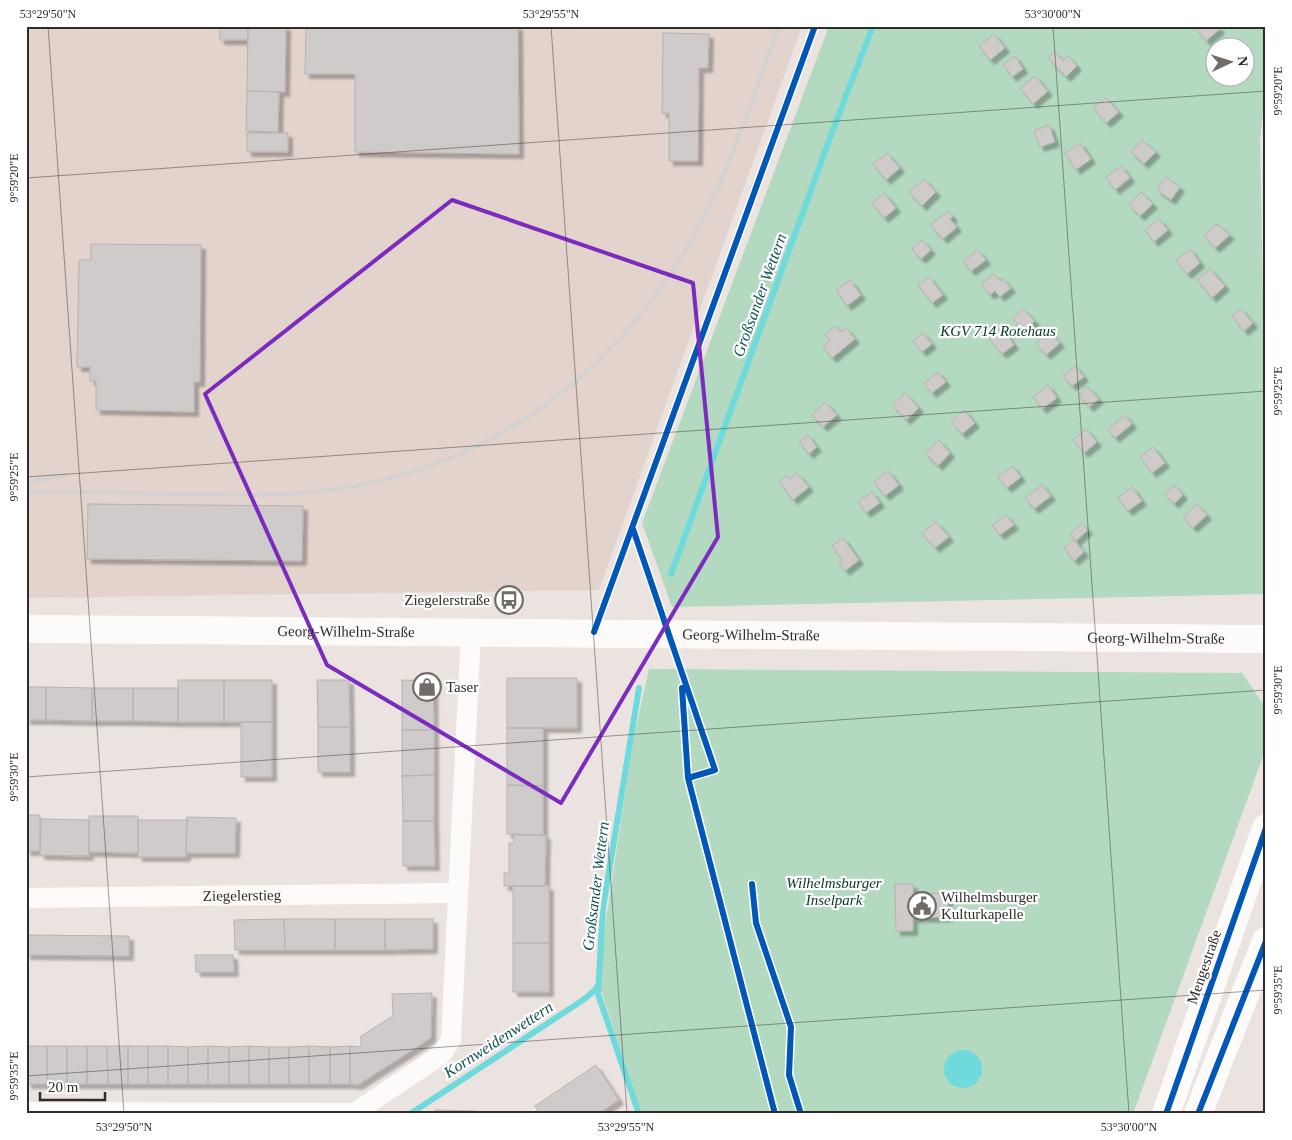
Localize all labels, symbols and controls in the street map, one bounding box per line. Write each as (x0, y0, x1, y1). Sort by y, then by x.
text: 53°29'50"N (20, 7, 77, 21)
text: 53°29'55"N (523, 7, 580, 21)
text: 53°30'00"N (1025, 7, 1082, 21)
north arrow (1204, 38, 1254, 88)
text: N (1235, 56, 1250, 67)
text: 9°59'20"E (1271, 66, 1285, 116)
text: 9°59'20"E (7, 153, 21, 203)
water label: Großsander Wettern (729, 231, 790, 359)
park label: KGV 714 Rotehaus (939, 323, 1056, 339)
text: 9°59'25"E (1271, 366, 1285, 416)
text: 9°59'25"E (7, 452, 21, 502)
bus stop icon: Ziegelerstraße (494, 585, 524, 615)
place label: Ziegelerstraße (404, 592, 490, 608)
street label: Georg-Wilhelm-Straße (277, 623, 415, 640)
street label: Georg-Wilhelm-Straße (682, 626, 820, 643)
street label: Georg-Wilhelm-Straße (1087, 630, 1225, 647)
text: 9°59'30"E (1271, 665, 1285, 715)
shop icon: Taser (412, 672, 442, 702)
place label: Taser (446, 679, 478, 695)
text: 9°59'30"E (7, 752, 21, 802)
water label: Großsander Wettern (579, 821, 612, 952)
park label: Wilhelmsburger Inselpark (786, 875, 882, 908)
street label: Ziegelerstieg (203, 887, 282, 904)
place label: Wilhelmsburger Kulturkapelle (941, 889, 1038, 922)
public building icon: Wilhelmsburger Kulturkapelle (907, 891, 937, 921)
street label: Mengestraße (1184, 927, 1224, 1006)
text: 9°59'35"E (1271, 965, 1285, 1015)
water label: Kornweidenwettern (440, 998, 556, 1081)
text: 9°59'35"E (7, 1051, 21, 1101)
scale bar (40, 1070, 105, 1102)
text: 20 m (48, 1079, 79, 1095)
text: 53°29'50"N (96, 1120, 153, 1134)
text: 53°29'55"N (598, 1120, 655, 1134)
text: 53°30'00"N (1101, 1120, 1158, 1134)

